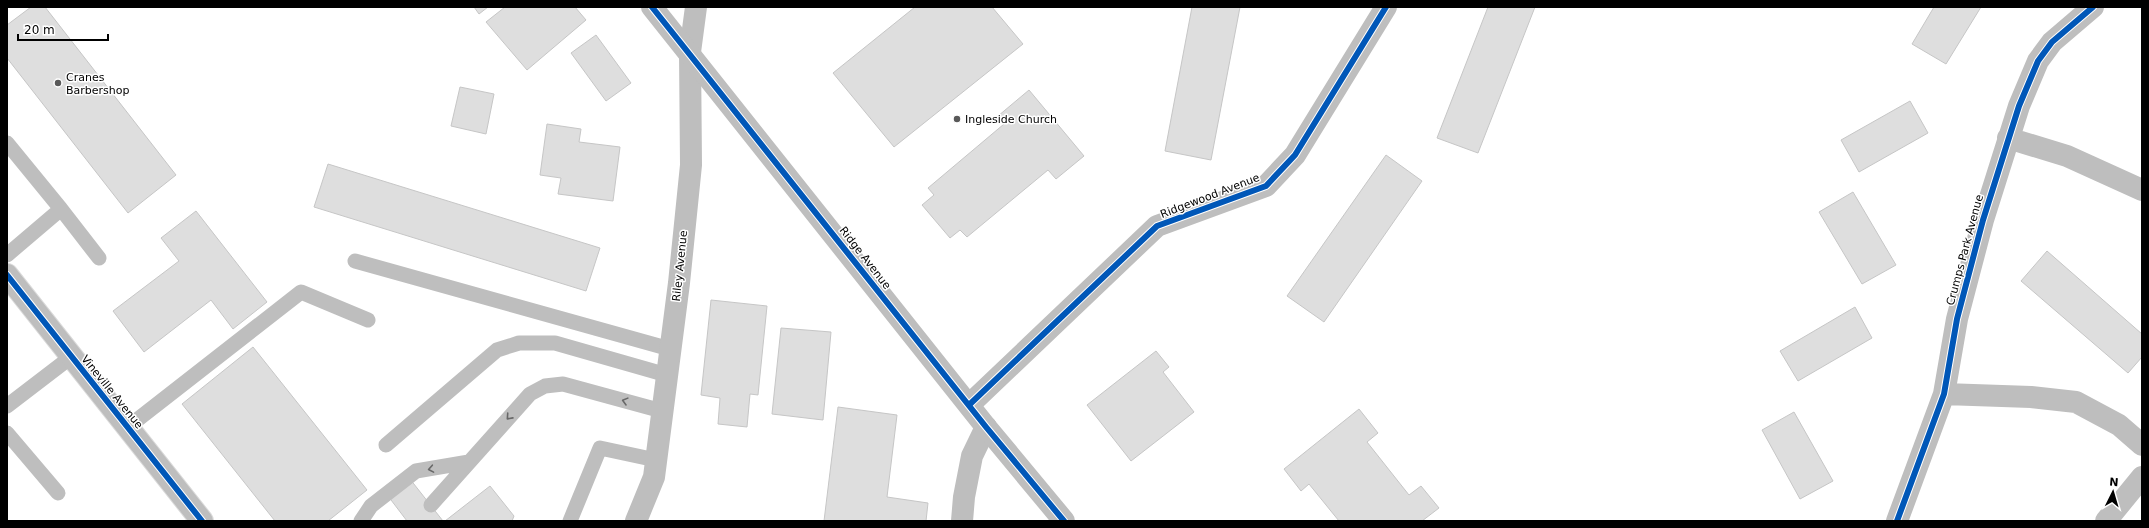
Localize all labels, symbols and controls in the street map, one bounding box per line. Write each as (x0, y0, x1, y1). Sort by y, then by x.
scale bar (18, 16, 108, 42)
text: 20 m (24, 23, 55, 37)
place label: Cranes Barbershop (66, 71, 130, 97)
marker: Cranes Barbershop (53, 78, 63, 88)
place label: Ingleside Church (965, 113, 1057, 126)
marker: Ingleside Church (952, 114, 962, 124)
street label: Ridgewood Avenue (1159, 171, 1262, 221)
street label: Crumps Park Avenue (1944, 193, 1986, 307)
street label: Ridge Avenue (837, 224, 894, 292)
street label: Riley Avenue (670, 230, 690, 302)
street label: Vineville Avenue (78, 353, 146, 432)
one-way arrow (621, 397, 628, 406)
one-way arrow (507, 412, 514, 420)
one-way arrow (428, 464, 434, 472)
north arrow (2093, 472, 2133, 512)
text: N (2109, 476, 2119, 489)

